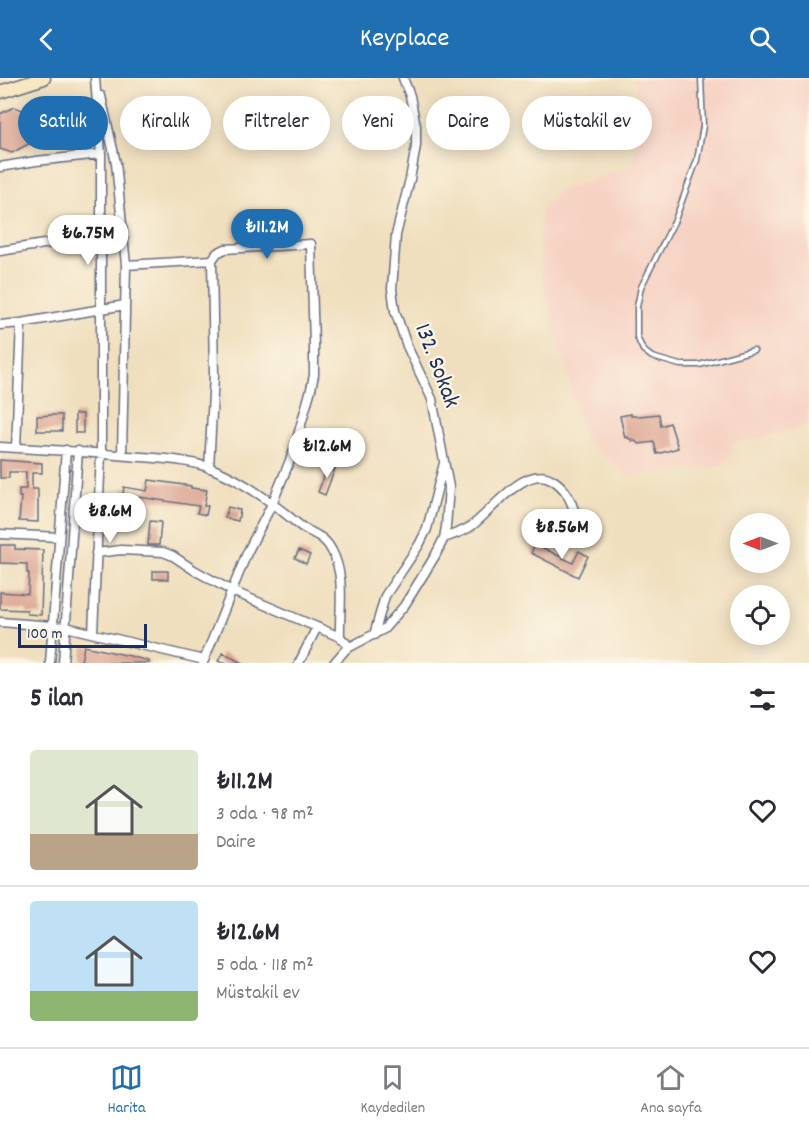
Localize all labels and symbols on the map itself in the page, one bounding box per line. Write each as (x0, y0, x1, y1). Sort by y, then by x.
pin: ₺11.2M (218, 209, 316, 260)
pin: ₺6.75M (39, 215, 137, 266)
street label: 132. Sokak (404, 319, 468, 413)
pin: ₺12.6M (278, 428, 376, 479)
pin: ₺8.6M (68, 493, 152, 544)
pin: ₺8.56M (513, 509, 611, 560)
north arrow (730, 513, 790, 573)
scale bar (18, 621, 147, 648)

